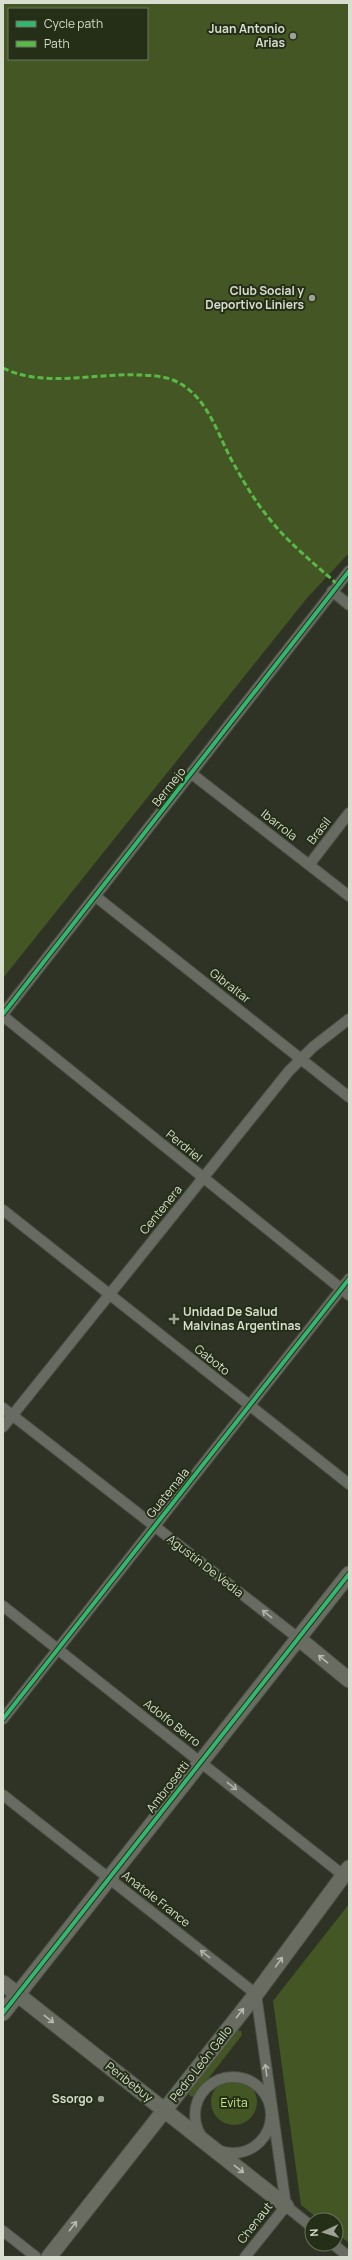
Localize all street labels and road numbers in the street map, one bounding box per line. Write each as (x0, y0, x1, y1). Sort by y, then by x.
street label: Bermejo (148, 763, 189, 810)
street label: Ibarrola (258, 805, 301, 844)
street label: Brasil (303, 814, 335, 848)
street label: Gibraltar (206, 964, 255, 1007)
street label: Perdriel (162, 1126, 206, 1166)
street label: Centenera (135, 1181, 186, 1238)
street label: Gaboto (191, 1340, 234, 1379)
street label: Guatemala (142, 1464, 193, 1521)
street label: Agustín De Vedia (163, 1530, 247, 1601)
street label: Adolfo Berro (140, 1695, 204, 1750)
street label: Ambrosetti (142, 1757, 193, 1816)
street label: Anatole France (119, 1866, 194, 1931)
street label: Pedro León Gallo (165, 2022, 236, 2105)
street label: Peribebuy (102, 2058, 157, 2106)
street label: Chenaut (233, 2198, 276, 2247)

